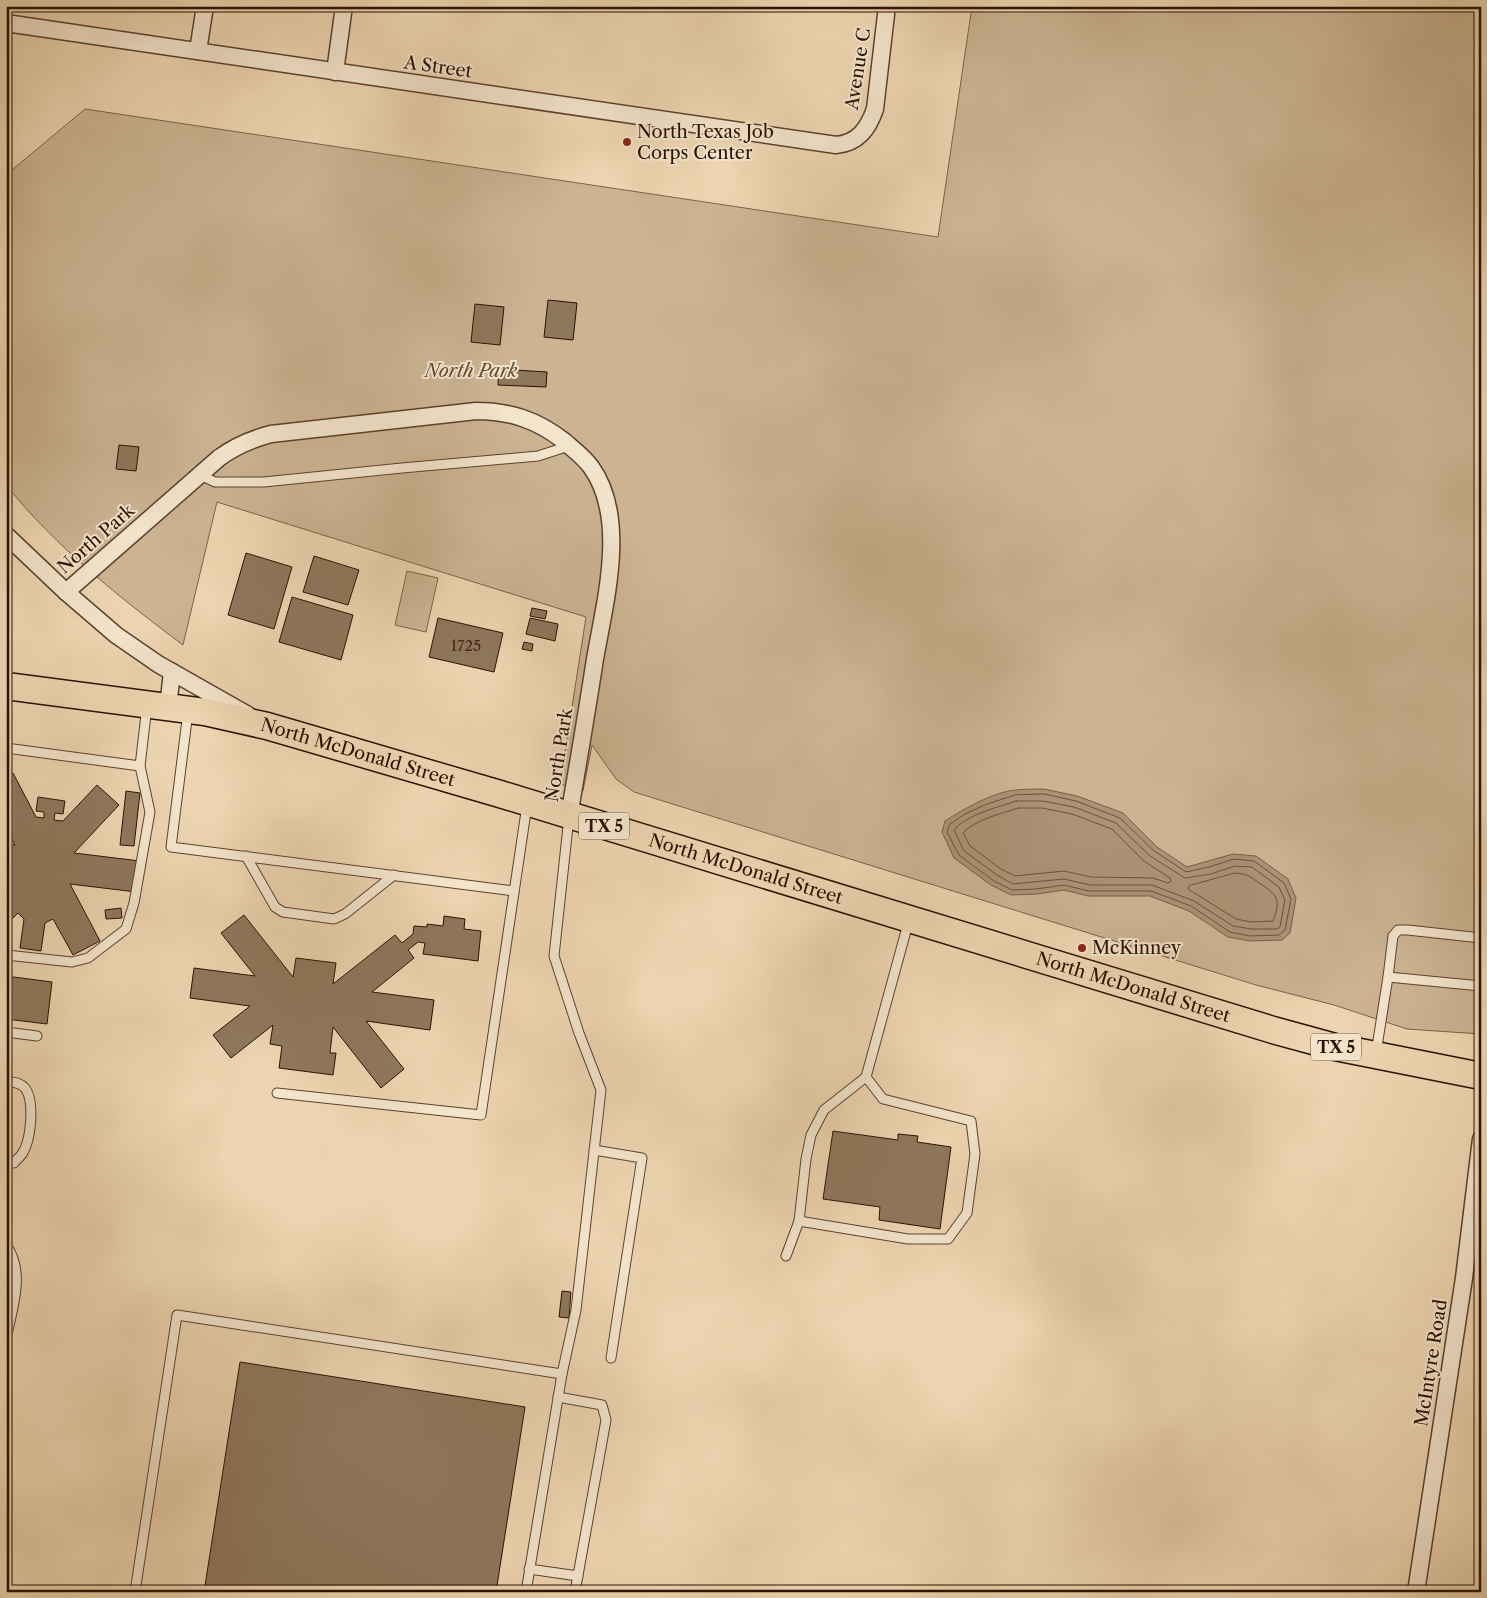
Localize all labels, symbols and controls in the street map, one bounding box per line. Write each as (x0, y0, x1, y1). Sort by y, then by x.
street label: Avenue C (841, 26, 875, 113)
street label: A Street (402, 51, 474, 83)
place label: North Texas Job Corps Center (637, 121, 774, 164)
marker: North Texas Job Corps Center (621, 136, 633, 148)
park label: North Park (423, 360, 518, 382)
street label: North Park (53, 499, 140, 578)
house number: 1725 (451, 636, 481, 655)
street label: North Park (541, 705, 578, 803)
street label: North McDonald Street (258, 714, 458, 791)
road number: TX 5 (579, 812, 629, 839)
street label: North McDonald Street (646, 829, 846, 909)
place label: McKinney (1092, 937, 1182, 959)
marker: McKinney (1076, 942, 1088, 954)
street label: North McDonald Street (1034, 947, 1233, 1027)
road number: TX 5 (1311, 1034, 1361, 1060)
street label: McIntyre Road (1410, 1298, 1452, 1428)

